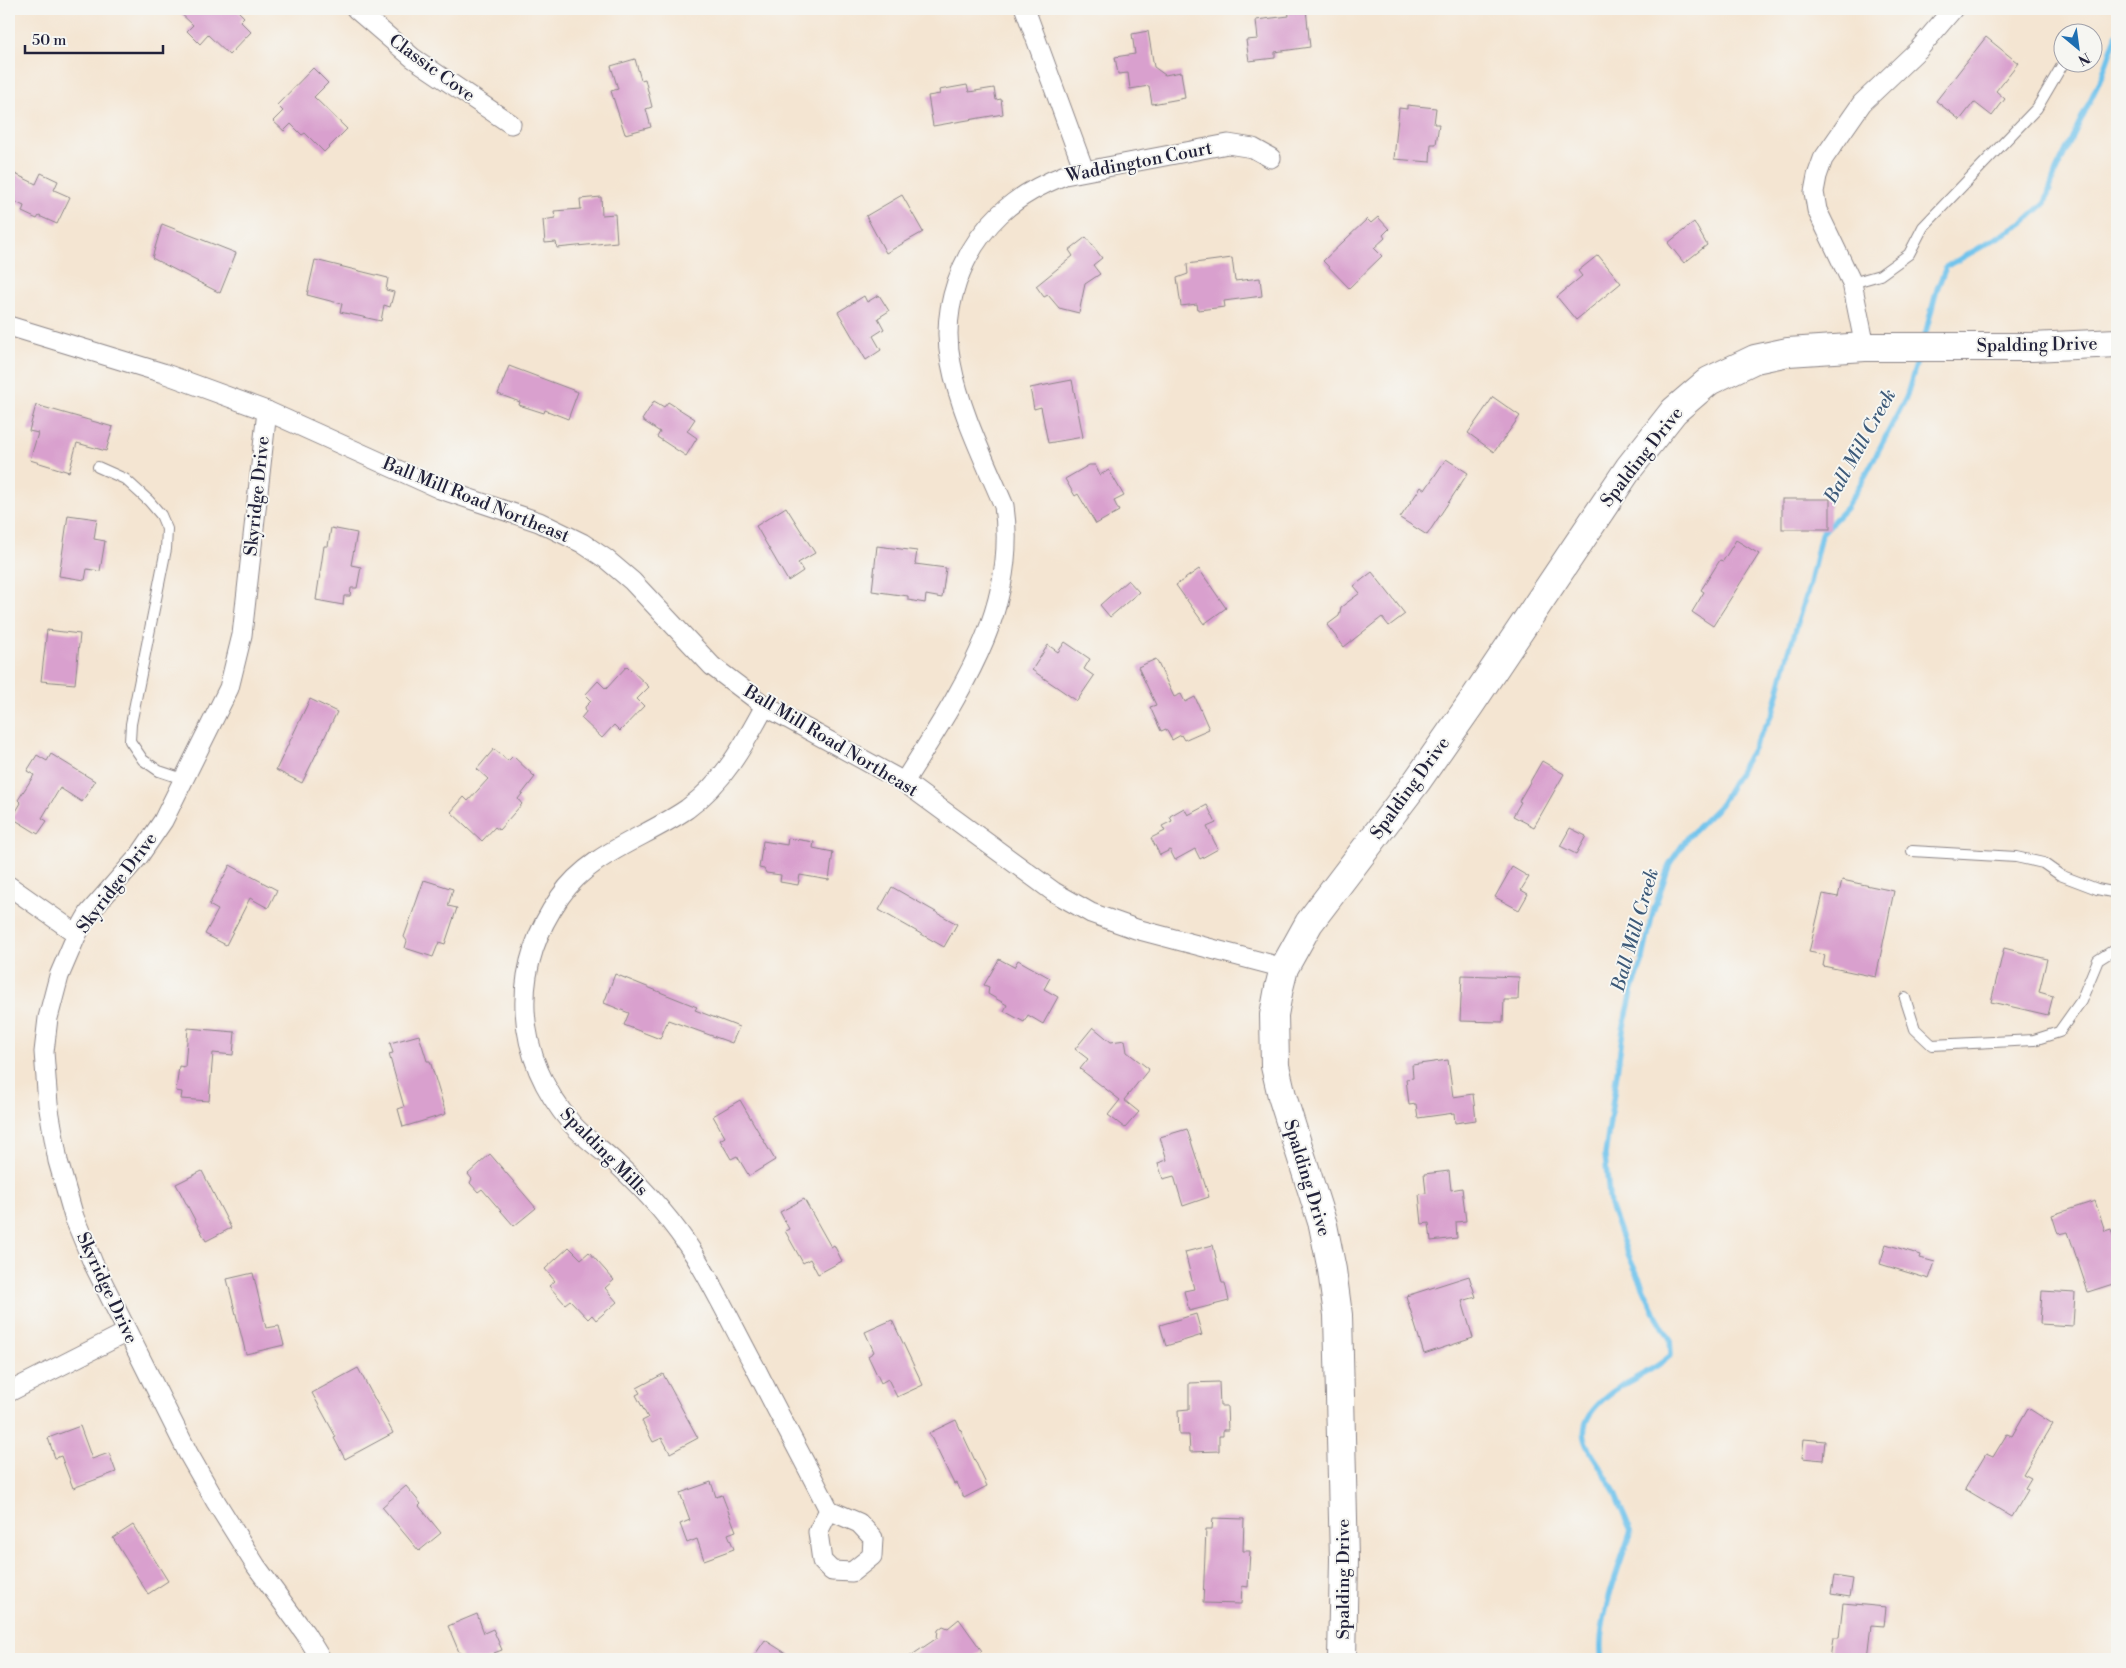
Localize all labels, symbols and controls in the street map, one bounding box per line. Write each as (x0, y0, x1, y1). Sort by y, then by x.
scale bar (25, 22, 162, 54)
north arrow (2054, 22, 2104, 72)
street label: Classic Cove (384, 29, 480, 107)
text: 50 m (32, 31, 66, 50)
text: N (2075, 48, 2093, 69)
street label: Waddington Court (1063, 136, 1215, 188)
street label: Spalding Drive (1976, 332, 2098, 358)
water label: Ball Mill Creek (1818, 385, 1901, 508)
street label: Spalding Drive (1596, 402, 1688, 512)
street label: Skyridge Drive (239, 435, 275, 557)
street label: Ball Mill Road Northeast (378, 452, 573, 548)
street label: Ball Mill Road Northeast (739, 679, 923, 802)
street label: Spalding Drive (1365, 732, 1455, 844)
street label: Skyridge Drive (72, 828, 162, 938)
water label: Ball Mill Creek (1606, 866, 1664, 995)
street label: Spalding Mills (555, 1103, 653, 1201)
street label: Spalding Drive (1278, 1117, 1336, 1239)
street label: Skyridge Drive (71, 1229, 143, 1347)
street label: Spalding Drive (1332, 1519, 1355, 1639)

